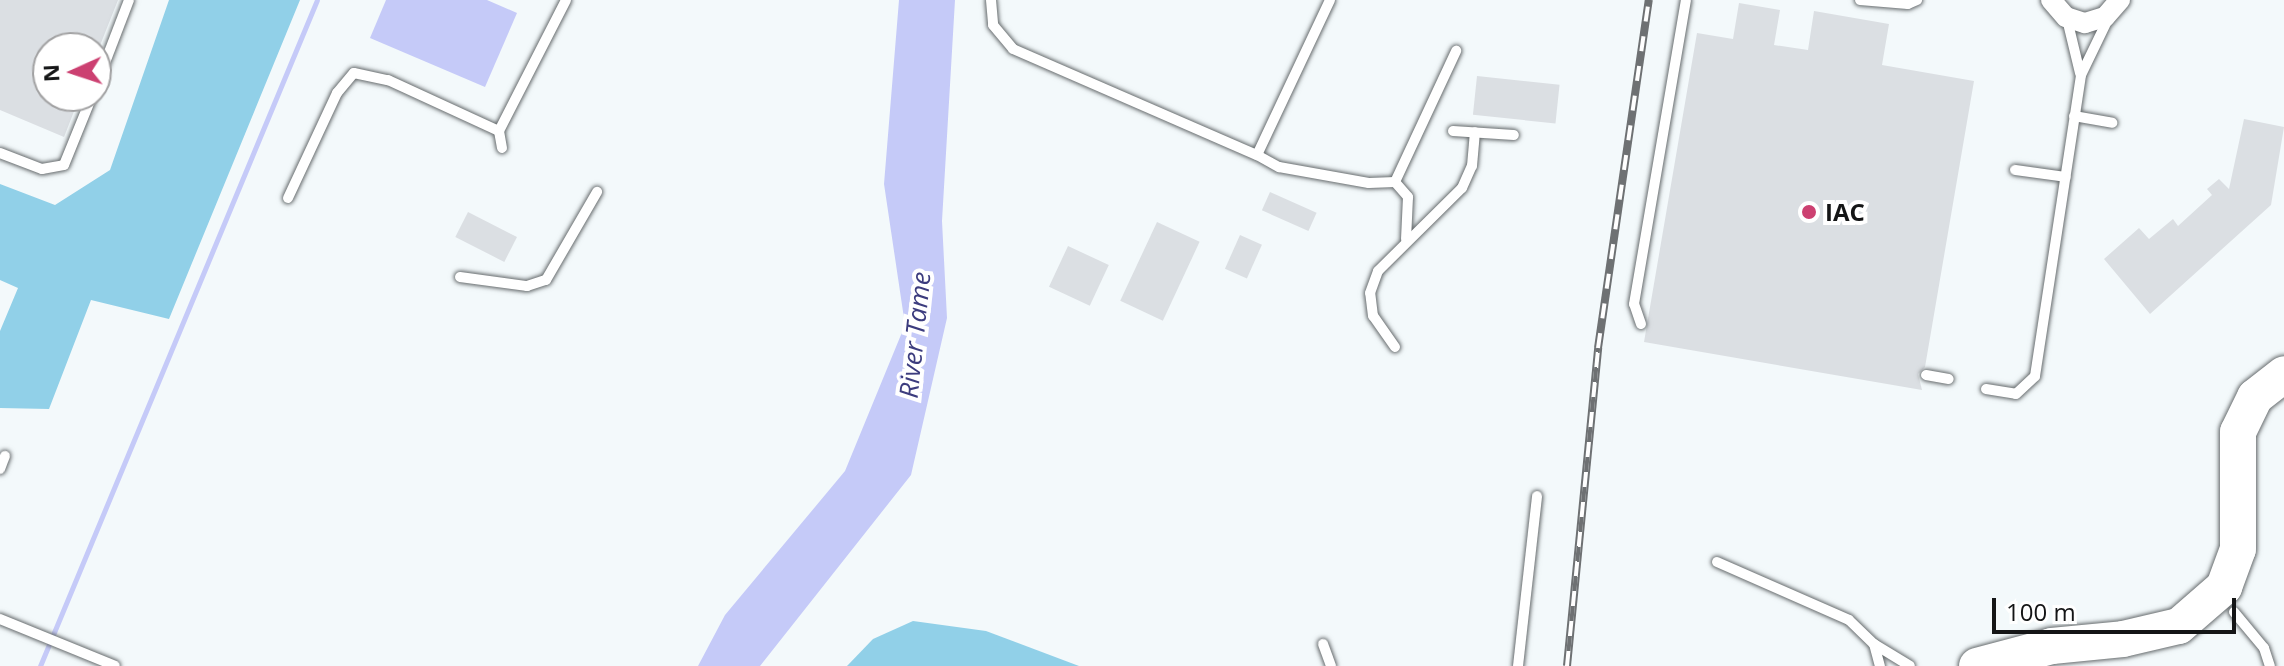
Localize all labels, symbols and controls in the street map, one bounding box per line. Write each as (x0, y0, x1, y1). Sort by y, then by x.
north arrow (32, 32, 112, 112)
text: N (35, 63, 65, 83)
place label: IAC (1825, 198, 1865, 226)
marker: IAC (1800, 203, 1818, 221)
water label: River Tame (893, 270, 937, 400)
scale bar (1996, 582, 2240, 632)
text: 100 m (2006, 595, 2076, 628)

